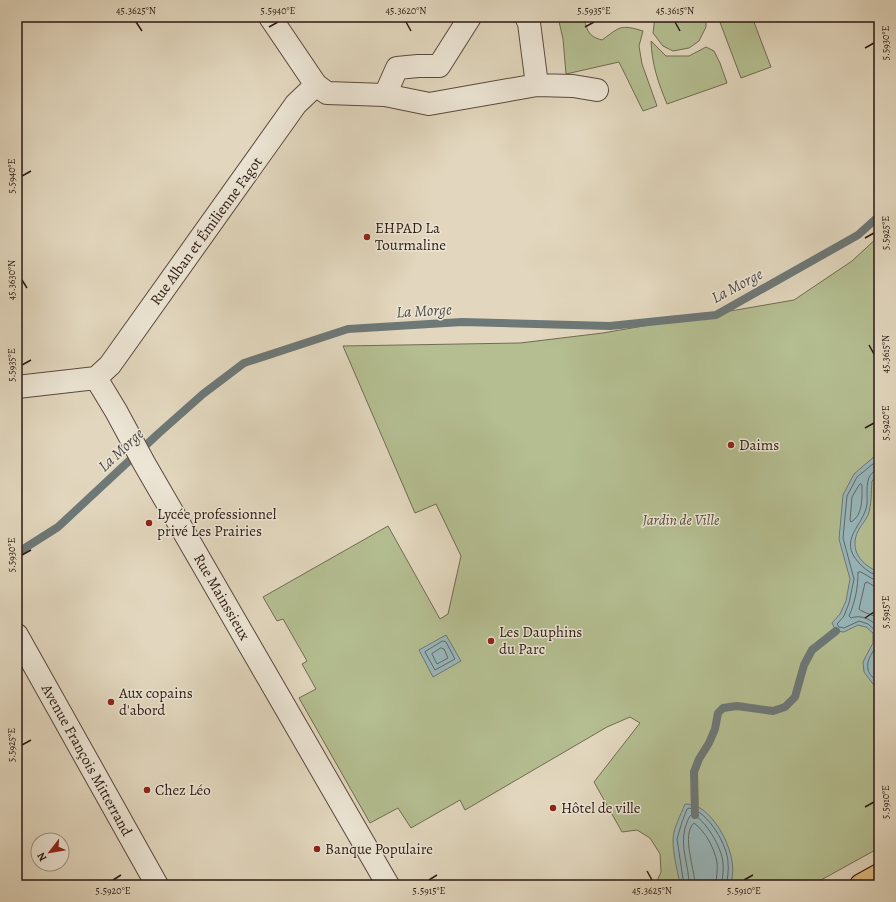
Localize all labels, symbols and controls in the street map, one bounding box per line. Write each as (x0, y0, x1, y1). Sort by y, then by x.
text: 45.3625°N (116, 4, 156, 17)
text: 5.5940°E (261, 4, 296, 17)
text: 45.3620°N (386, 4, 426, 17)
text: 5.5935°E (577, 4, 611, 17)
text: 45.3615°N (656, 4, 694, 17)
text: 5.5930°E (879, 26, 892, 60)
street label: Rue Alban et Émilienne Fagot (145, 153, 267, 309)
text: 5.5940°E (5, 158, 18, 194)
text: 5.5925°E (879, 216, 892, 250)
place label: EHPAD La Tourmaline (375, 218, 446, 255)
marker: EHPAD La Tourmaline (362, 232, 372, 242)
text: 45.3630°N (5, 260, 18, 300)
water label: La Morge (707, 263, 767, 309)
water label: La Morge (396, 299, 452, 323)
text: 45.3615°N (879, 335, 892, 373)
text: 5.5935°E (5, 348, 18, 382)
text: 5.5920°E (879, 405, 892, 441)
water label: La Morge (93, 423, 149, 477)
place label: Daims (739, 435, 779, 455)
marker: Daims (726, 440, 736, 450)
place label: Lycée professionnel privé Les Prairies (157, 504, 277, 541)
park label: Jardin de Ville (642, 510, 720, 530)
marker: Lycée professionnel privé Les Prairies (144, 518, 154, 528)
text: 5.5930°E (5, 538, 18, 572)
street label: Rue Mainssieux (189, 550, 255, 644)
text: 5.5915°E (879, 595, 892, 628)
place label: Les Dauphins du Parc (499, 622, 582, 659)
marker: Les Dauphins du Parc (486, 636, 496, 646)
street label: Avenue François Mitterrand (36, 680, 138, 840)
place label: Aux copains d'abord (118, 683, 193, 720)
marker: Aux copains d'abord (106, 697, 116, 707)
text: 5.5925°E (5, 728, 18, 762)
place label: Chez Léo (155, 780, 211, 800)
marker: Chez Léo (142, 785, 152, 795)
text: 5.5910°E (879, 785, 892, 819)
place label: Hôtel de ville (561, 798, 641, 818)
marker: Hôtel de ville (548, 803, 558, 813)
north arrow (30, 832, 70, 872)
place label: Banque Populaire (325, 839, 433, 859)
marker: Banque Populaire (312, 844, 322, 854)
text: N (33, 850, 50, 864)
text: 5.5920°E (95, 884, 131, 897)
text: 5.5915°E (413, 884, 446, 897)
text: 45.3625°N (632, 884, 672, 897)
text: 5.5910°E (727, 884, 761, 897)

